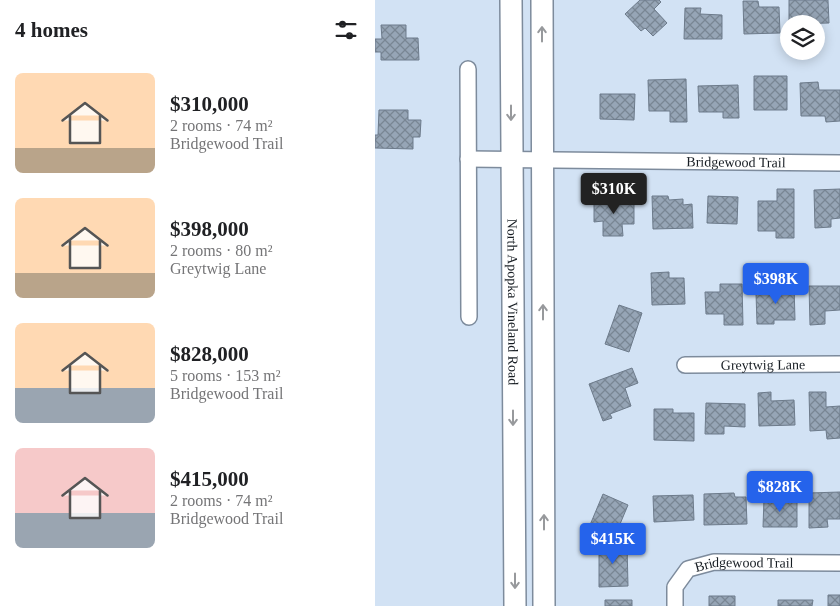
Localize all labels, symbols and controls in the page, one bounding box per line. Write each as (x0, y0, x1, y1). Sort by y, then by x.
map controls (780, 15, 825, 60)
button: layers (780, 15, 825, 60)
icon: filters (332, 16, 360, 44)
text: 4 homes (15, 18, 88, 42)
one-way arrow (537, 26, 547, 42)
text: $310,000 (170, 92, 249, 116)
icon: home (55, 93, 115, 153)
one-way arrow (506, 105, 516, 121)
text: 2 rooms · 74 m² (170, 117, 273, 134)
text: Bridgewood Trail (170, 135, 283, 152)
street label: Bridgewood Trail (686, 154, 786, 170)
pin: $310K (579, 172, 649, 215)
text: $310K (592, 180, 636, 197)
text: $398,000 (170, 217, 249, 241)
icon: home (55, 218, 115, 278)
street label: North Apopka Vineland Road (505, 219, 521, 385)
text: 2 rooms · 80 m² (170, 242, 273, 259)
text: Greytwig Lane (170, 260, 266, 277)
pin: $398K (741, 262, 811, 305)
text: $398K (754, 270, 798, 287)
one-way arrow (538, 305, 548, 321)
text: $828,000 (170, 342, 249, 366)
icon: home (55, 343, 115, 403)
street label: Greytwig Lane (721, 357, 805, 372)
text: 5 rooms · 153 m² (170, 367, 281, 384)
text: Bridgewood Trail (170, 385, 283, 402)
one-way arrow (508, 410, 518, 426)
text: $415,000 (170, 467, 249, 491)
icon: home (55, 468, 115, 528)
pin: $828K (745, 470, 815, 513)
text: $828K (758, 478, 802, 495)
text: 2 rooms · 74 m² (170, 492, 273, 509)
text: Bridgewood Trail (170, 510, 283, 527)
one-way arrow (539, 515, 549, 531)
pin: $415K (578, 522, 648, 565)
text: $415K (591, 530, 635, 547)
street label: Bridgewood Trail (693, 554, 794, 574)
one-way arrow (510, 572, 519, 588)

